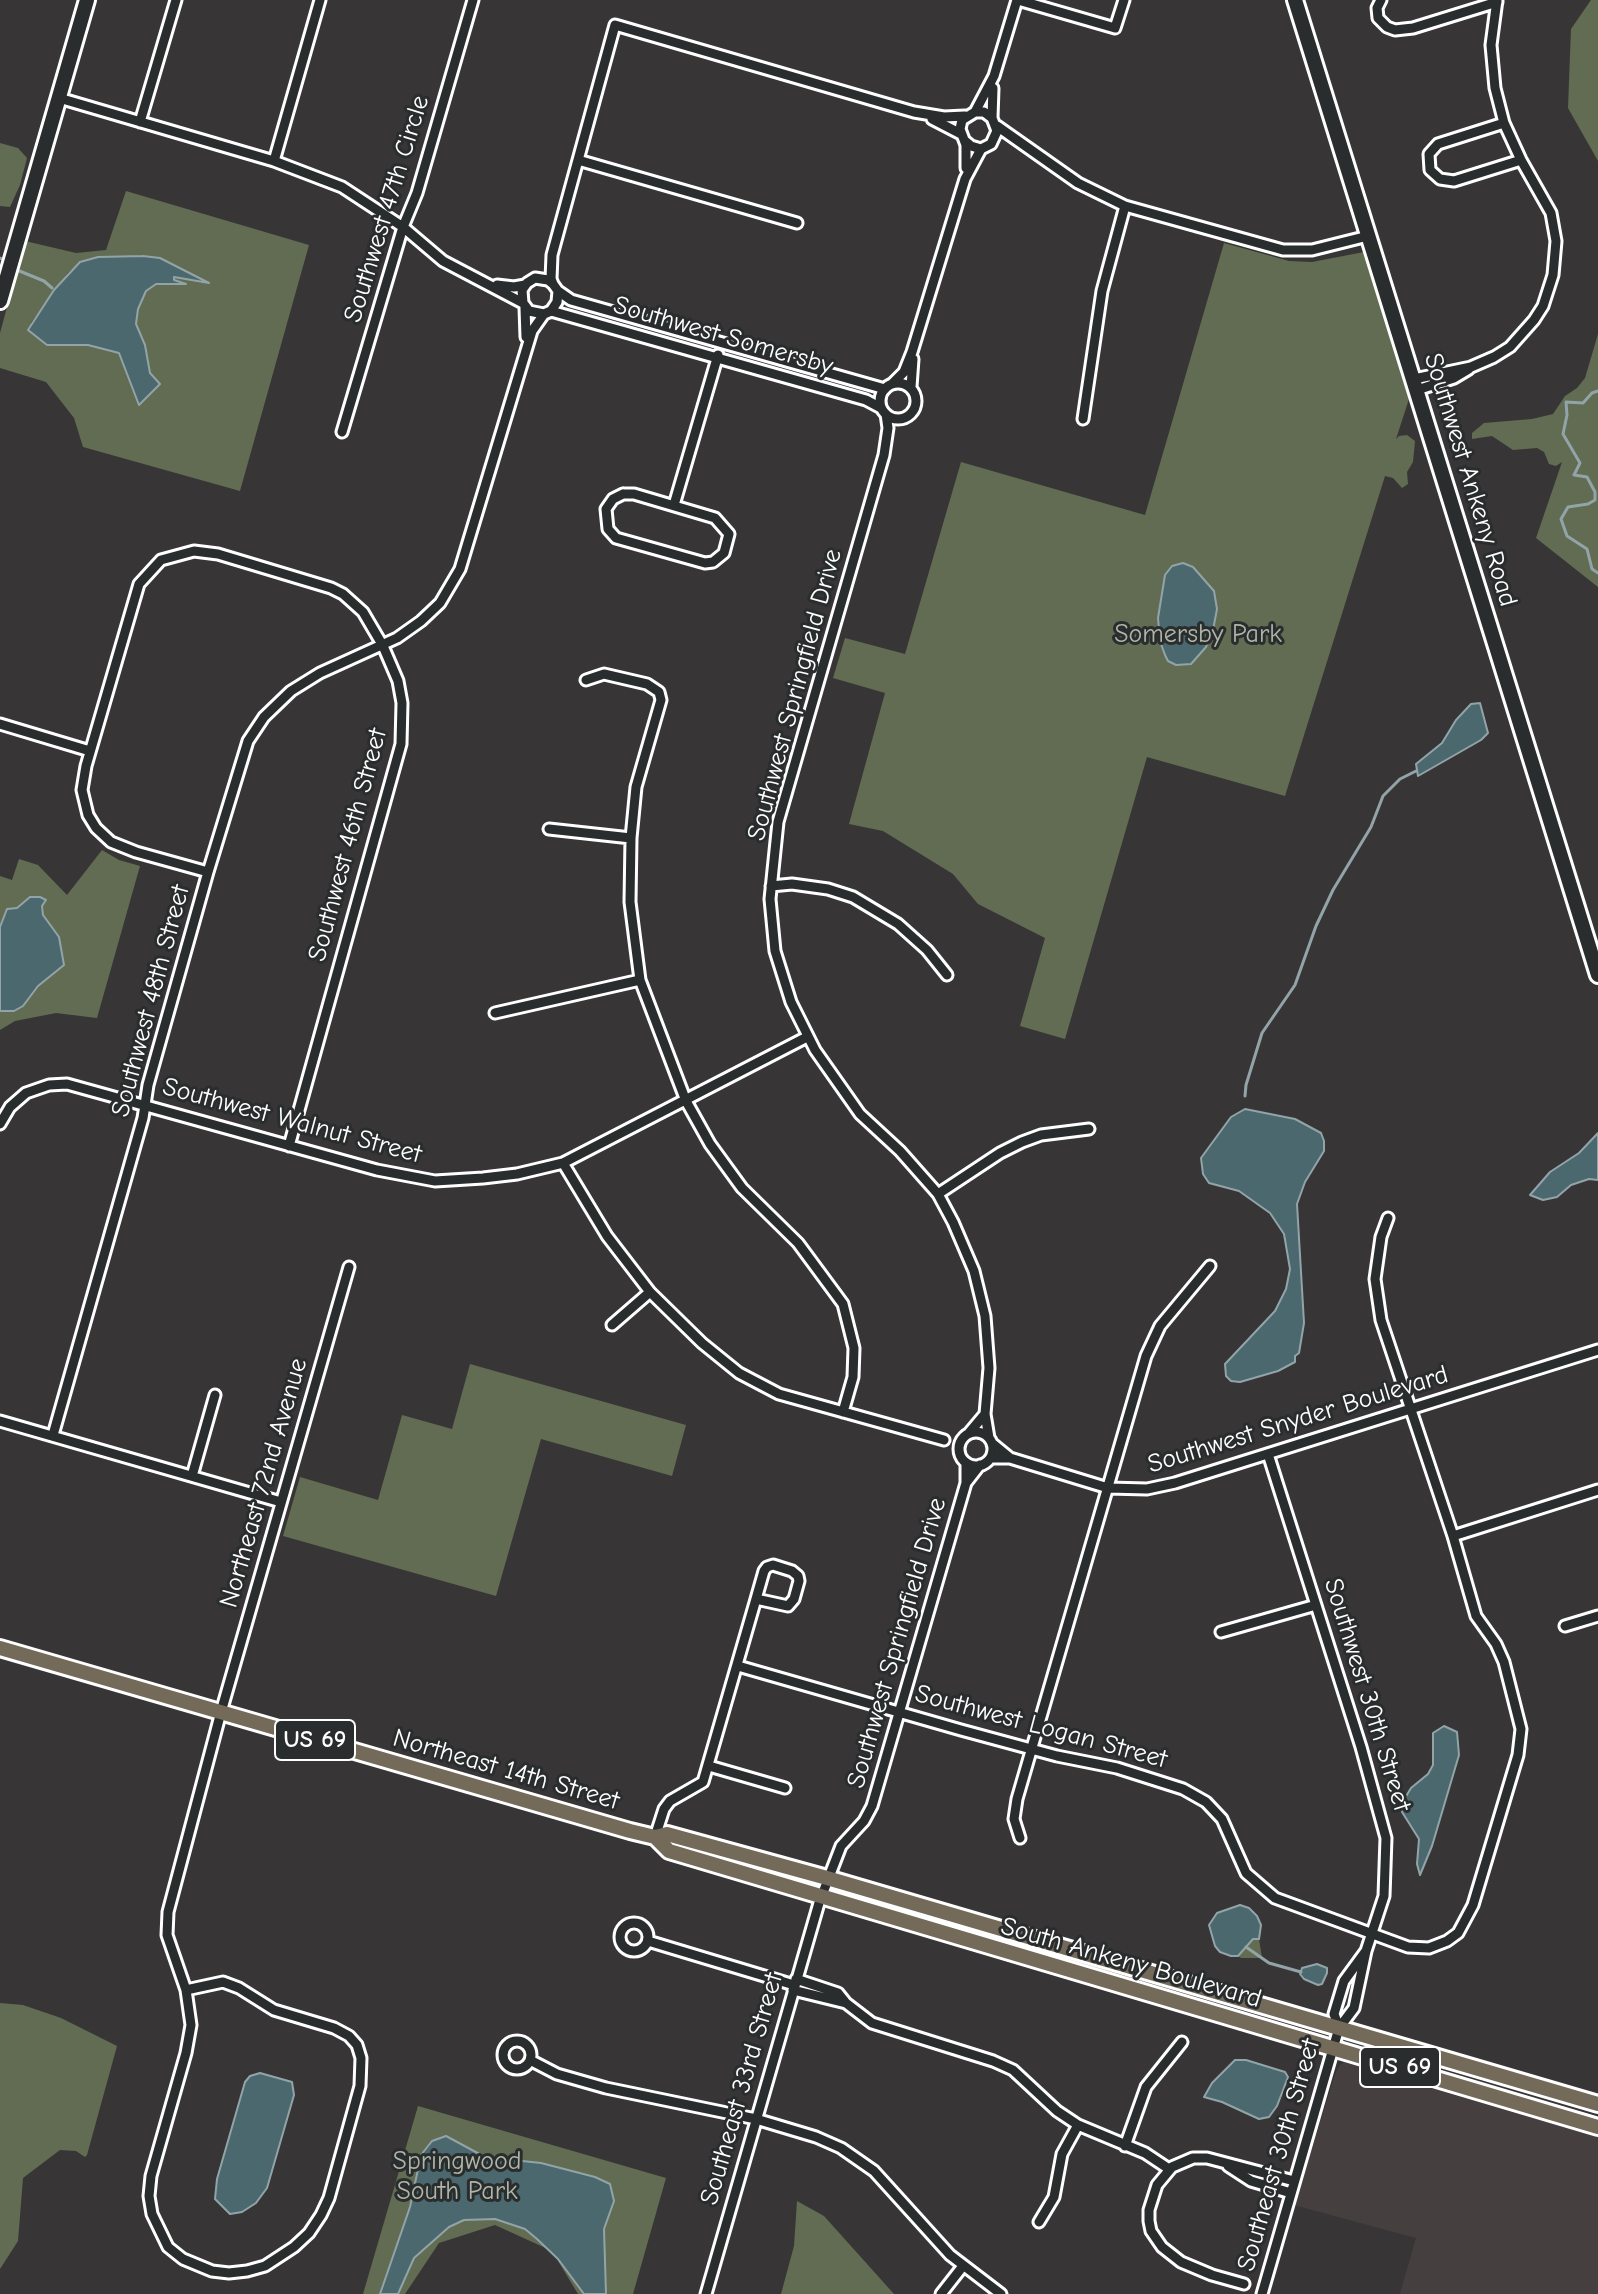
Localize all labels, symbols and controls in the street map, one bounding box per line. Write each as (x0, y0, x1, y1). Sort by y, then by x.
street label: Southwest 47th Circle (338, 92, 436, 326)
street label: Southwest Somersby (610, 290, 836, 382)
street label: Southwest Ankeny Road (1417, 350, 1523, 610)
street label: Southwest Springfield Drive (741, 546, 849, 844)
park label: Somersby Park (1114, 619, 1282, 651)
street label: Southwest 46th Street (302, 725, 394, 965)
street label: Southwest 48th Street (105, 882, 197, 1120)
street label: Southwest Walnut Street (159, 1071, 425, 1171)
street label: Northeast 72nd Avenue (213, 1355, 315, 1611)
street label: Southwest Snyder Boulevard (1144, 1359, 1452, 1481)
street label: Southwest Springfield Drive (841, 1494, 953, 1792)
street label: Southwest 30th Street (1317, 1575, 1417, 1815)
street label: Southwest Logan Street (912, 1678, 1170, 1776)
road number: US 69 (275, 1720, 355, 1760)
street label: Northeast 14th Street (389, 1723, 623, 1817)
street label: South Ankeny Boulevard (997, 1911, 1265, 2015)
street label: Southeast 33rd Street (694, 1970, 790, 2208)
street label: Southeast 30th Street (1231, 2035, 1327, 2275)
road number: US 69 (1360, 2047, 1440, 2087)
park label: Springwood South Park (393, 2146, 521, 2208)

